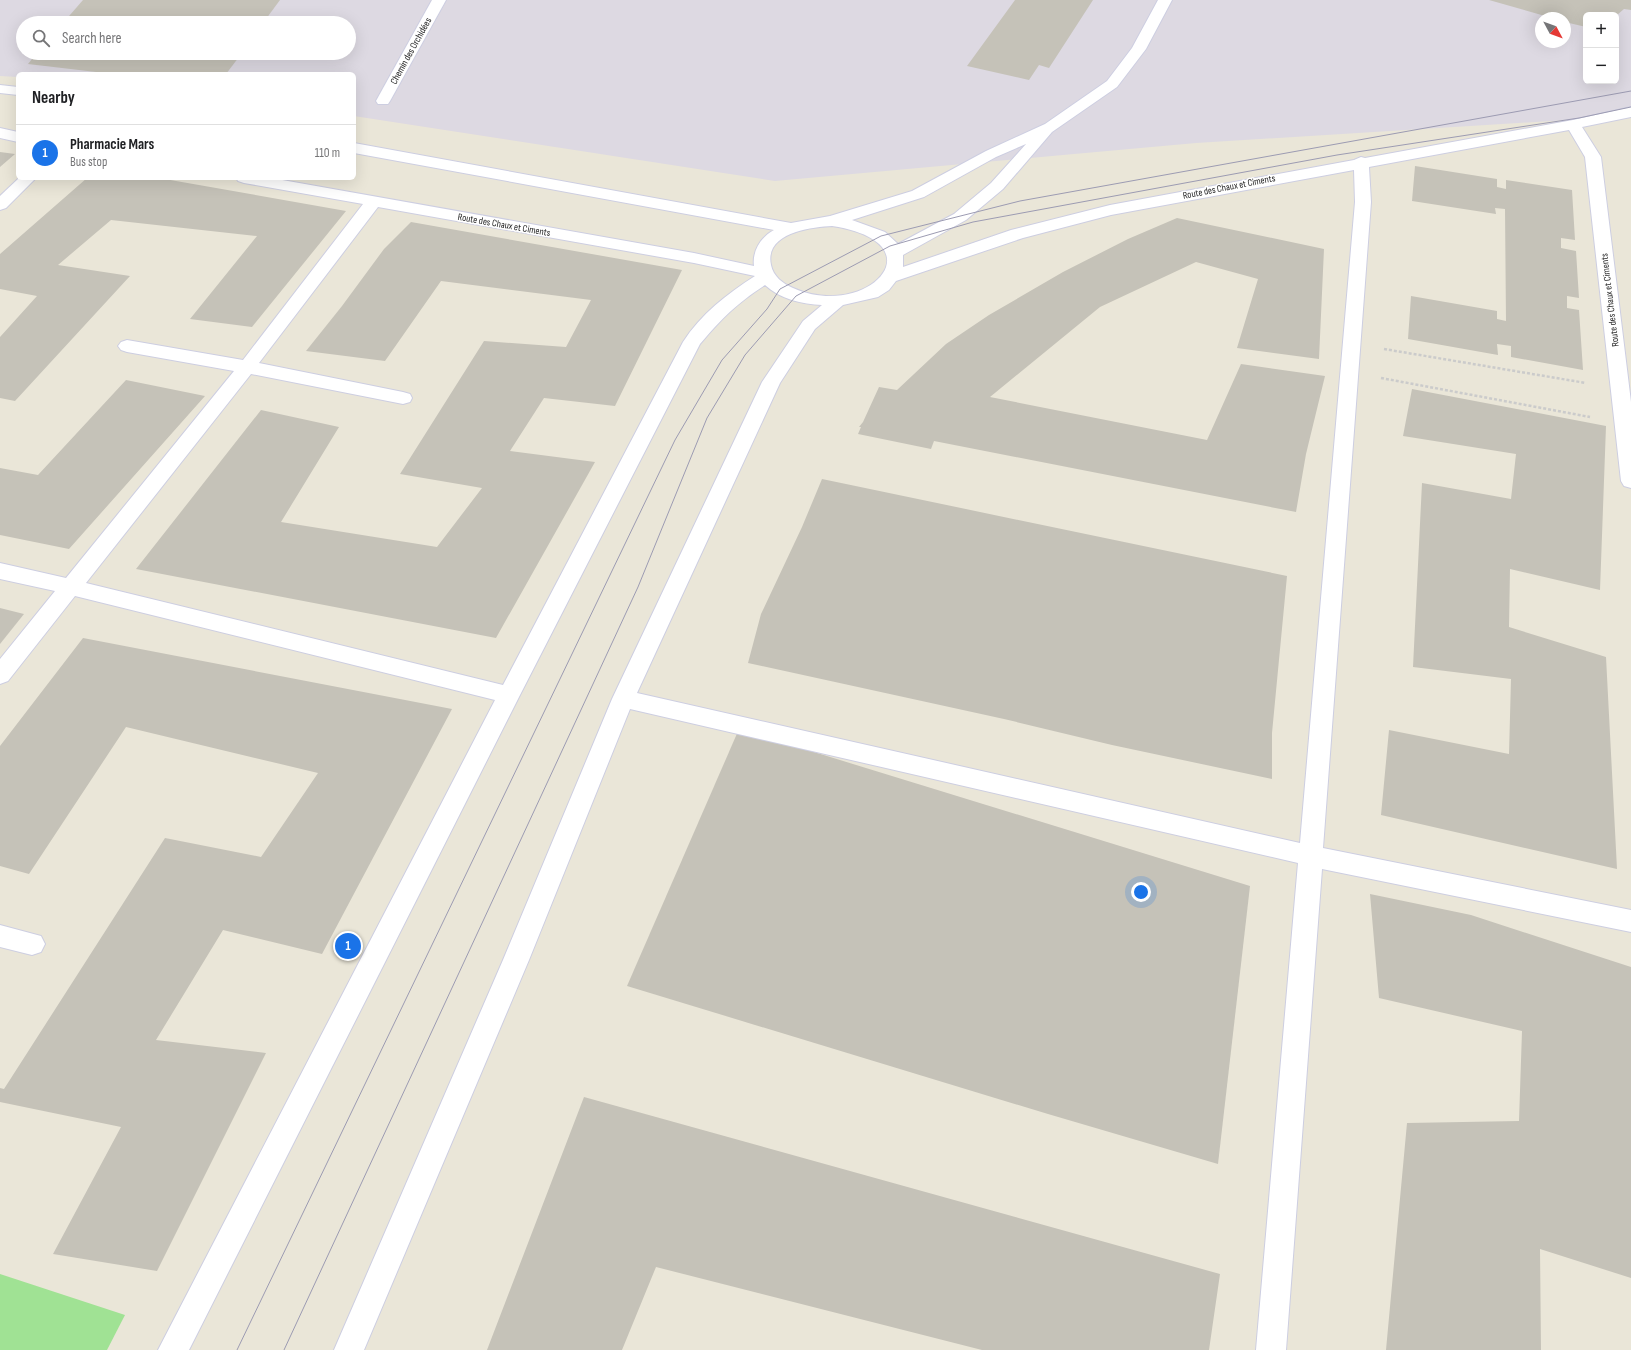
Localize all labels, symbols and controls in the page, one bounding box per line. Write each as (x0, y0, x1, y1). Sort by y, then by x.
north arrow (1535, 12, 1571, 48)
map controls (1583, 12, 1619, 84)
button: + (1583, 12, 1619, 48)
street label: Chemin des Orchidées (388, 15, 434, 86)
search box (16, 16, 356, 60)
icon: search (30, 27, 52, 49)
text: Search here (62, 29, 122, 48)
button: − (1583, 48, 1619, 84)
text: Nearby (32, 88, 75, 108)
text: Pharmacie Mars (70, 135, 154, 154)
text: 1 (42, 145, 48, 161)
text: 110 m (315, 145, 340, 161)
text: Bus stop (70, 154, 107, 170)
street label: Route des Chaux et Ciments (1182, 172, 1277, 202)
street label: Route des Chaux et Ciments (457, 211, 552, 239)
street label: Route des Chaux et Ciments (1598, 252, 1622, 347)
your location (1131, 882, 1151, 902)
pin: 1 (335, 931, 361, 961)

